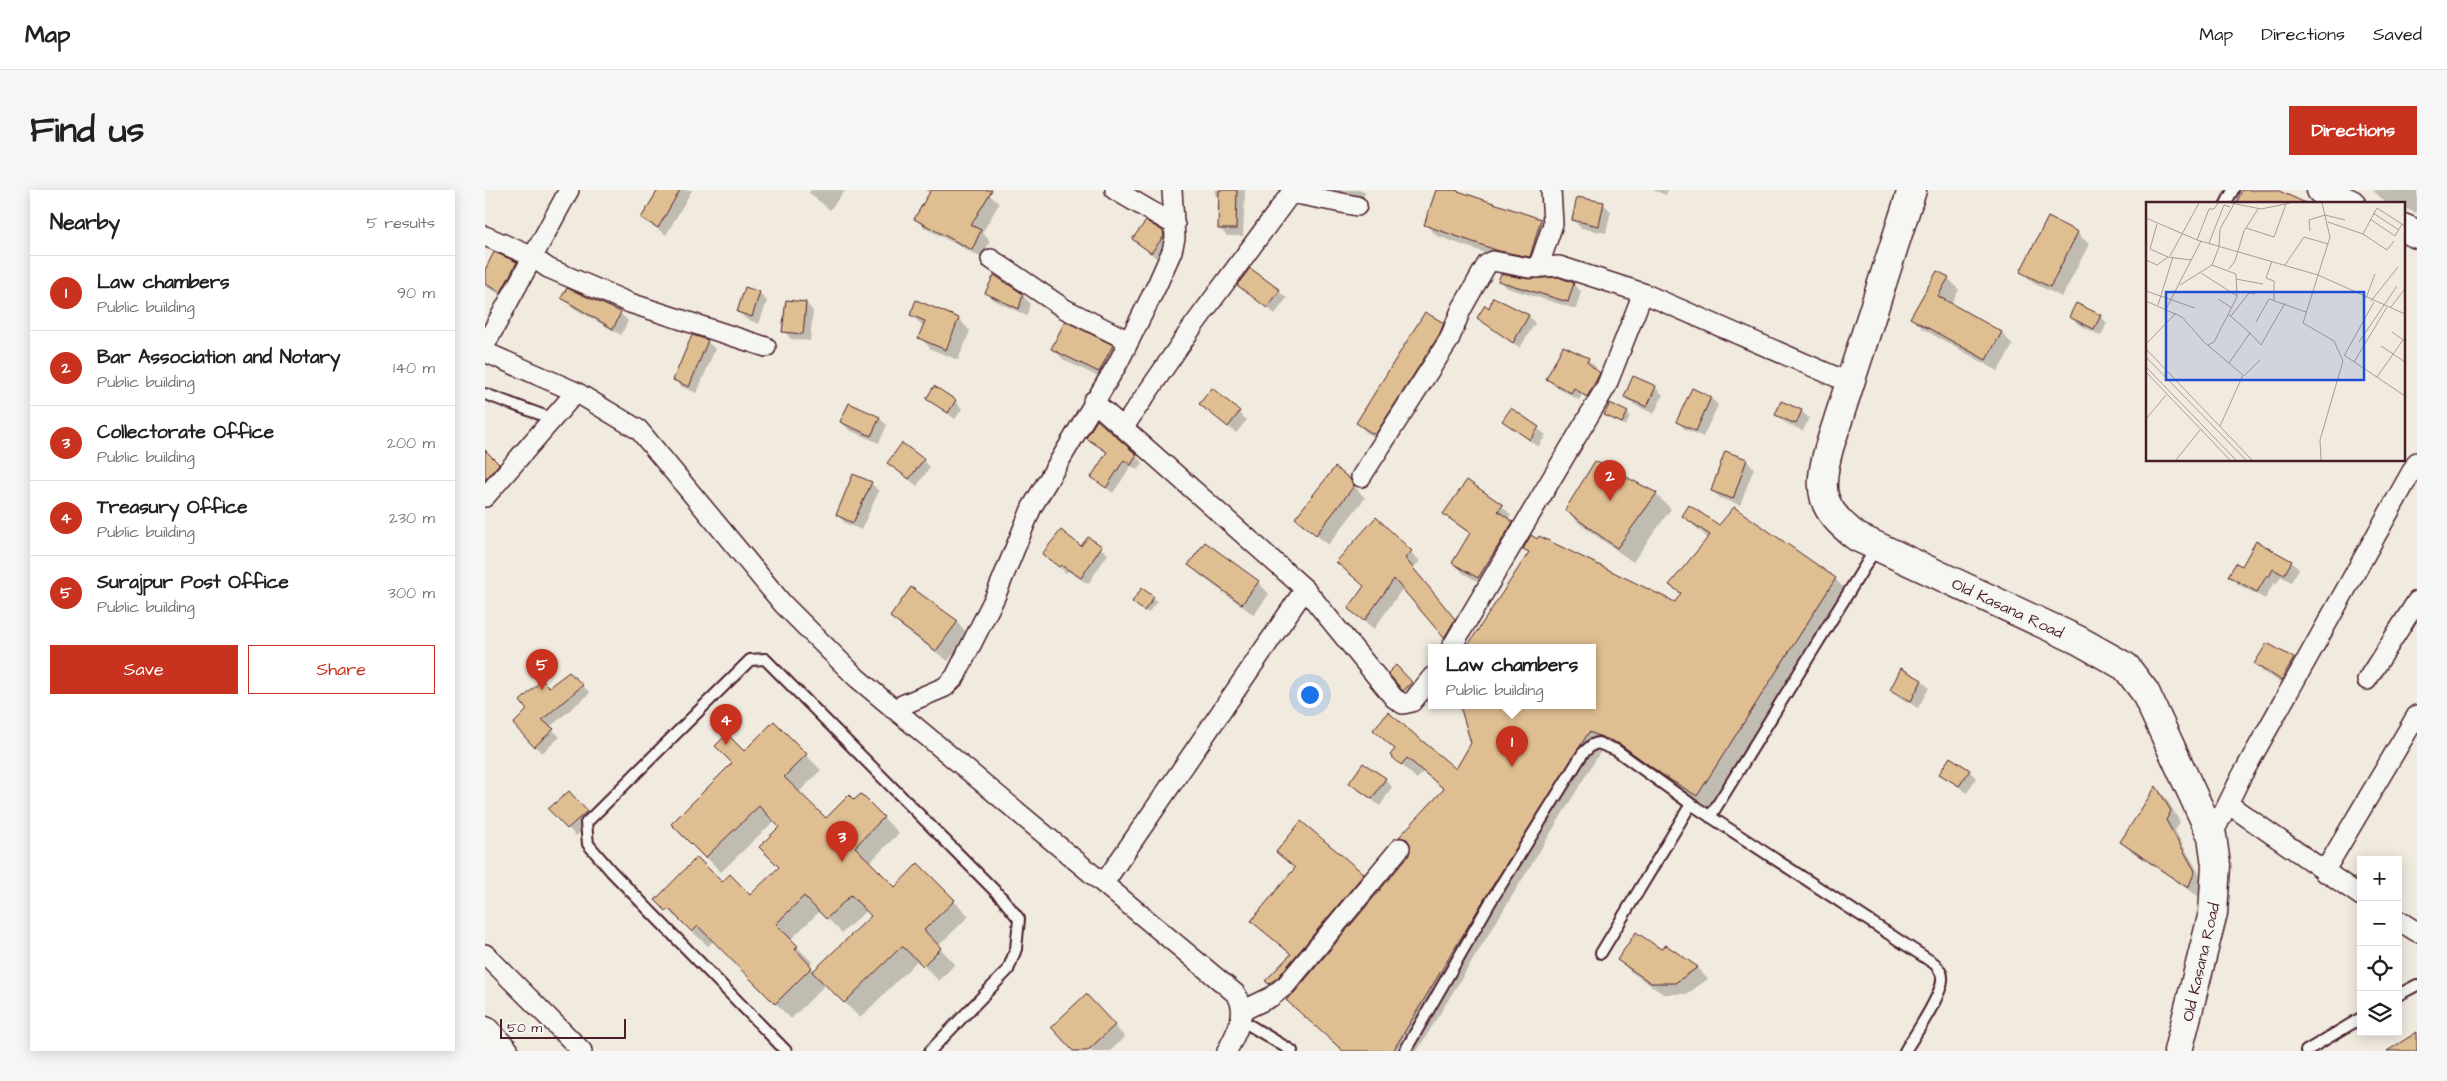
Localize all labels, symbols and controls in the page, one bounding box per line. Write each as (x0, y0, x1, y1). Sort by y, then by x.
text: Map (25, 18, 70, 52)
text: Map (2199, 22, 2233, 47)
text: Directions (2261, 22, 2345, 47)
text: Saved (2373, 22, 2422, 47)
text: Find us (30, 106, 144, 155)
button: Directions (2289, 106, 2417, 155)
inset map (2146, 202, 2405, 461)
text: Nearby (50, 208, 120, 237)
text: 5 results (367, 212, 435, 234)
text: Law chambers (97, 269, 230, 296)
text: 1 (65, 282, 67, 304)
text: 90 m (397, 282, 435, 304)
text: Public building (97, 296, 195, 318)
text: Bar Association and Notary (97, 344, 341, 371)
text: 2 (61, 357, 71, 379)
text: 140 m (393, 357, 435, 379)
text: Public building (97, 371, 195, 393)
text: Collectorate Office (97, 419, 274, 446)
text: 3 (62, 432, 70, 454)
text: 200 m (387, 432, 435, 454)
text: Public building (97, 446, 195, 468)
pin: 2 (1594, 460, 1626, 501)
text: Treasury Office (97, 494, 247, 521)
text: 4 (61, 507, 71, 529)
text: 230 m (389, 507, 435, 529)
text: Public building (97, 521, 195, 543)
text: Surajpur Post Office (97, 569, 289, 596)
street label: Old Kasana Road (1948, 573, 2067, 644)
text: 5 (60, 582, 72, 604)
text: 300 m (388, 582, 435, 604)
text: Public building (97, 596, 195, 618)
popup (1428, 644, 1596, 709)
button: Save (50, 645, 238, 694)
button: Share (248, 645, 435, 694)
pin: 5 (526, 649, 558, 690)
text: Law chambers (1446, 652, 1578, 679)
text: Public building (1446, 679, 1543, 701)
your location (1297, 682, 1323, 708)
pin: 4 (710, 704, 742, 745)
pin: 1 (1496, 726, 1528, 767)
pin: 3 (826, 821, 858, 862)
map controls (2357, 856, 2402, 1036)
button: + (2357, 856, 2402, 901)
street label: Old Kasana Road (2177, 901, 2225, 1024)
button: − (2357, 901, 2402, 946)
button: locate (2357, 946, 2402, 991)
button: layers (2357, 991, 2402, 1036)
scale bar (500, 1016, 626, 1039)
text: 50 m (507, 1018, 542, 1038)

